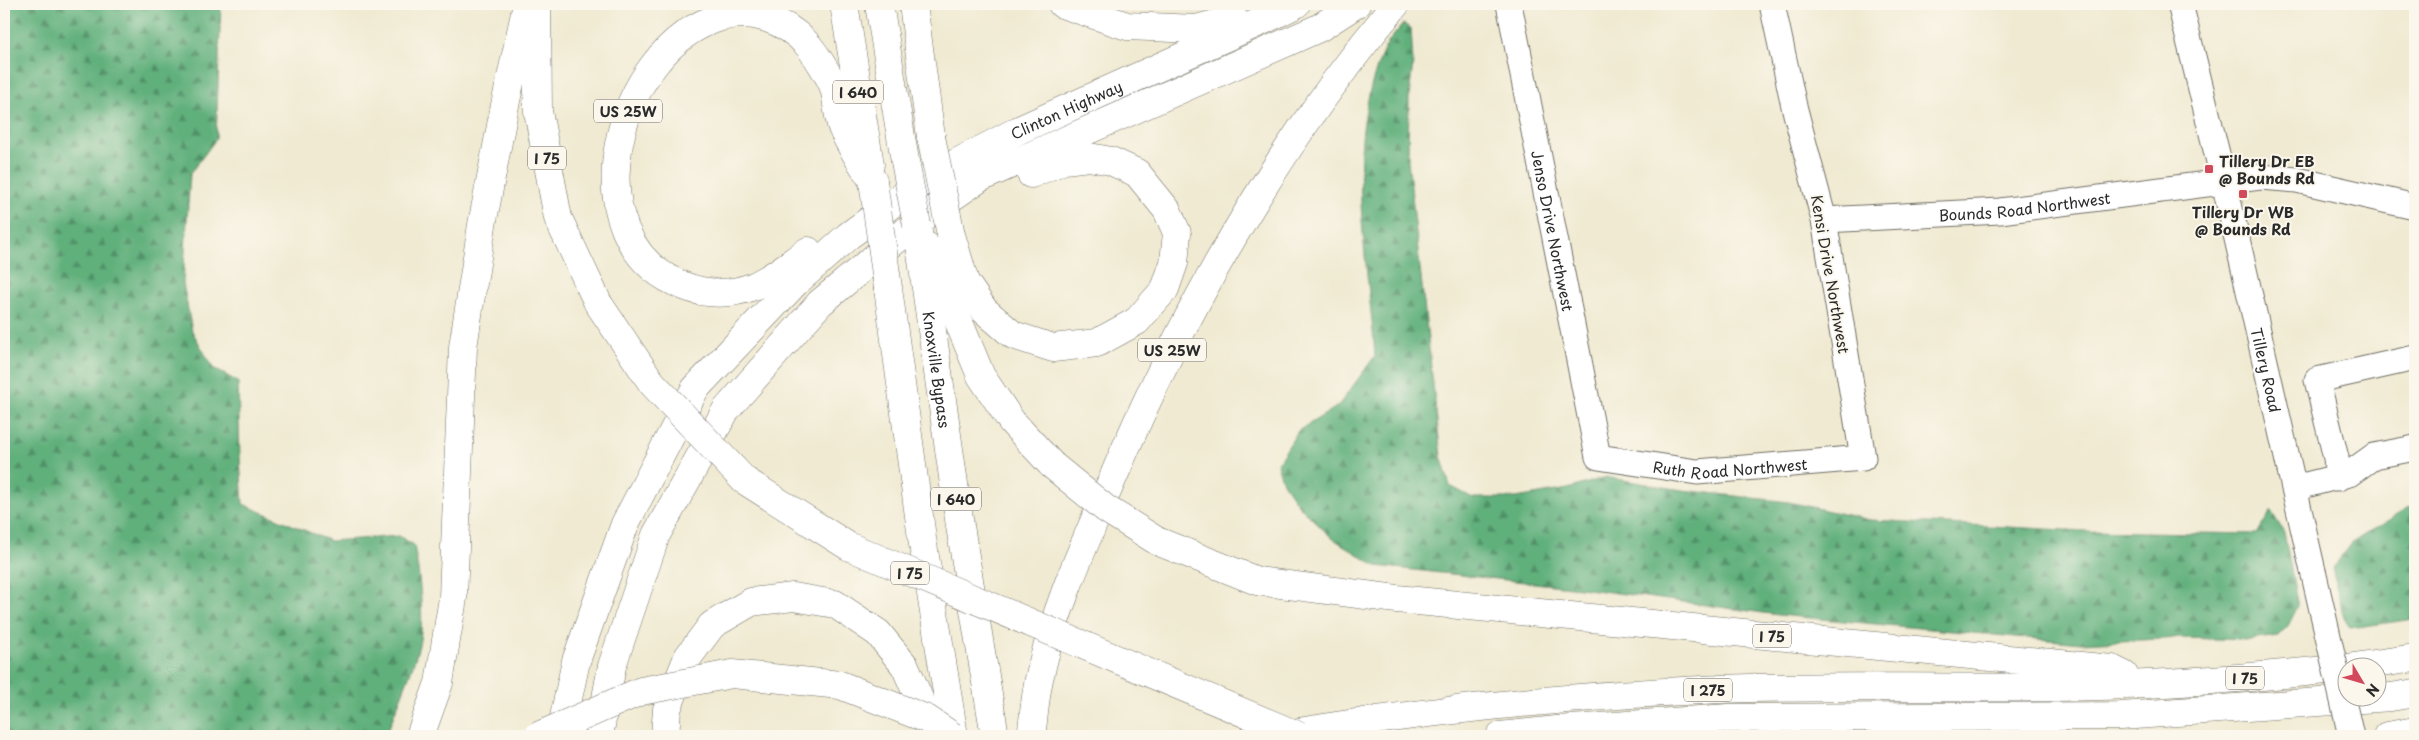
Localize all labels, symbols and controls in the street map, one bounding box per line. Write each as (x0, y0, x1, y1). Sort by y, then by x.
street label: Clinton Highway (1006, 74, 1126, 144)
road number: I 640 (833, 80, 883, 104)
road number: US 25W (594, 100, 662, 122)
road number: I 75 (528, 146, 566, 170)
street label: Jenso Drive Northwest (1527, 148, 1581, 313)
place label: Tillery Dr EB @ Bounds Rd (2219, 149, 2315, 189)
marker: Tillery Dr EB @ Bounds Rd (2203, 163, 2215, 175)
street label: Bounds Road Northwest (1938, 185, 2112, 226)
marker: Tillery Dr WB @ Bounds Rd (2237, 188, 2249, 200)
street label: Kensi Drive Northwest (1806, 193, 1856, 355)
place label: Tillery Dr WB @ Bounds Rd (2192, 200, 2294, 240)
street label: Knoxville Bypass (918, 310, 957, 429)
street label: Tillery Road (2246, 325, 2288, 415)
road number: US 25W (1138, 338, 1206, 362)
street label: Ruth Road Northwest (1652, 451, 1808, 484)
road number: I 640 (931, 488, 981, 510)
road number: I 75 (891, 562, 929, 584)
road number: I 75 (1753, 624, 1791, 648)
north arrow (2336, 658, 2386, 708)
road number: I 75 (2226, 666, 2264, 690)
road number: I 275 (1684, 678, 1732, 702)
text: N (2361, 679, 2384, 701)

